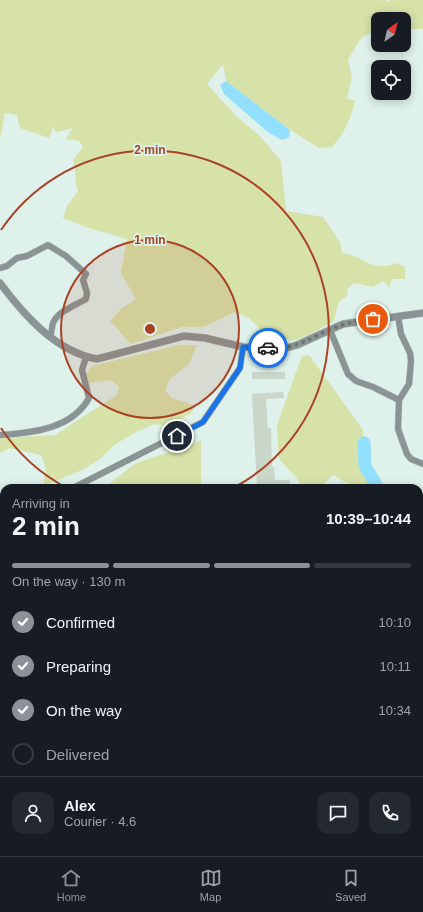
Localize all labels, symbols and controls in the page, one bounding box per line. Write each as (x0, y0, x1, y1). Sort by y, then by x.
north arrow (371, 12, 411, 52)
map controls (371, 12, 411, 100)
button: locate (371, 60, 411, 100)
text: 2 min (134, 143, 166, 157)
text: 1 min (134, 233, 166, 247)
pin (356, 302, 390, 336)
icon: bag (362, 308, 384, 330)
centre of rings (143, 322, 157, 336)
courier (248, 328, 288, 368)
icon: car (257, 337, 279, 359)
pin (160, 419, 194, 453)
icon: home (166, 425, 188, 447)
text: Arriving in (12, 496, 70, 511)
text: 10:39–10:44 (326, 510, 411, 527)
text: 2 min (12, 511, 80, 541)
text: On the way · 130 m (12, 574, 125, 589)
icon: check (12, 611, 34, 633)
text: Confirmed (46, 614, 115, 631)
text: 10:10 (378, 615, 411, 630)
icon: check (12, 655, 34, 677)
text: Preparing (46, 658, 111, 675)
text: 10:11 (379, 659, 411, 674)
icon: check (12, 699, 34, 721)
text: On the way (46, 702, 122, 719)
text: 10:34 (378, 703, 411, 718)
text: Delivered (46, 746, 109, 763)
button: person (12, 792, 54, 834)
button: chat (317, 792, 359, 834)
button: phone (369, 792, 411, 834)
text: Alex (64, 797, 96, 814)
text: Courier · 4.6 (64, 814, 136, 829)
tab: Home (57, 867, 86, 903)
tab: Map (200, 867, 222, 903)
tab: Saved (335, 867, 366, 903)

